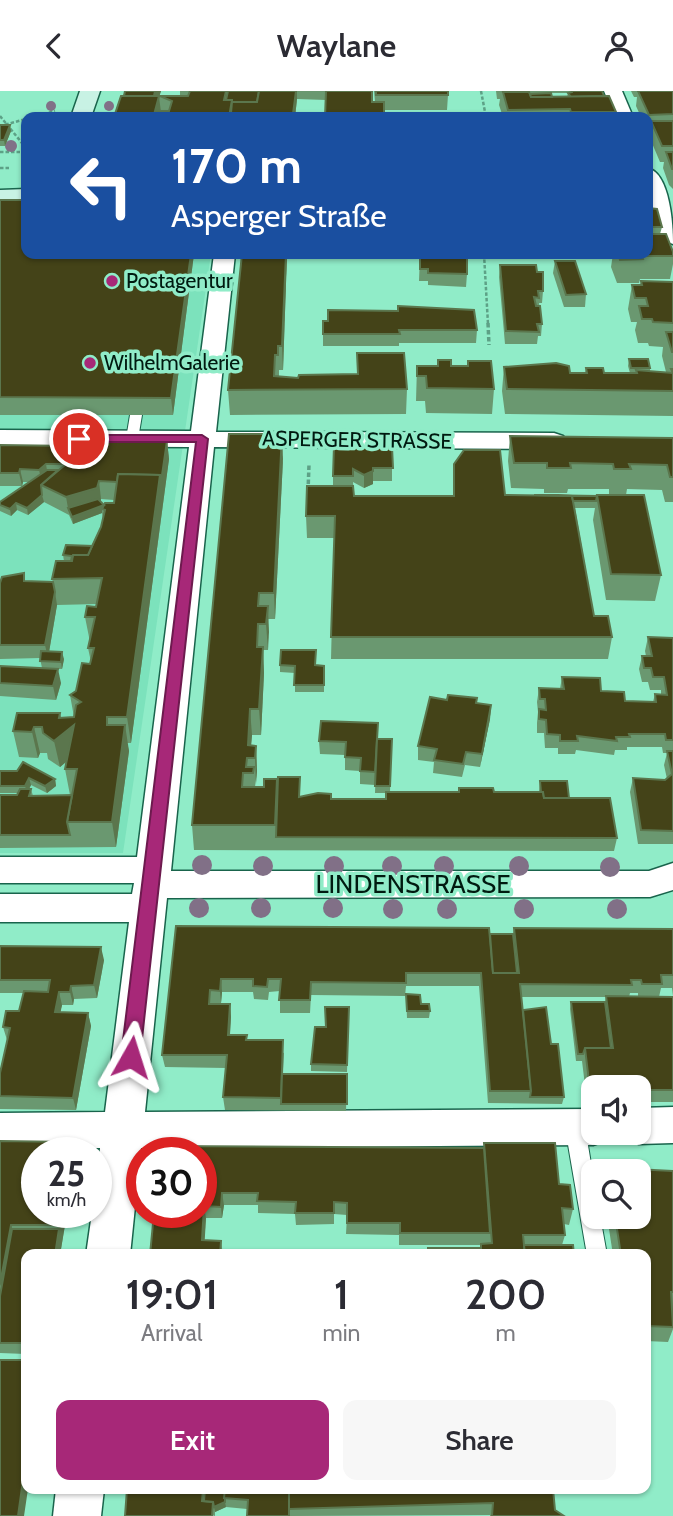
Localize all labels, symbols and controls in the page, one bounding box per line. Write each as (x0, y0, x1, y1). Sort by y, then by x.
text: Waylane (277, 26, 396, 65)
icon: back (35, 27, 73, 65)
icon: person (600, 27, 638, 65)
text: 170 m (171, 136, 302, 195)
icon: left (56, 140, 147, 231)
text: Asperger Straße (171, 196, 387, 235)
place label: Postagentur (126, 268, 233, 293)
marker: Postagentur (104, 273, 120, 289)
place label: WilhelmGalerie (104, 350, 240, 375)
marker: WilhelmGalerie (82, 355, 98, 371)
pin (49, 409, 109, 469)
icon: arrive (60, 420, 98, 458)
street label: ASPERGER STRASSE (262, 425, 452, 454)
street label: LINDENSTRASSE (315, 868, 511, 900)
position arrow (94, 1020, 168, 1094)
map controls (581, 1075, 651, 1229)
button: sound (581, 1075, 651, 1145)
speed limit sign: 30 (126, 1137, 217, 1228)
text: 25 (48, 1152, 85, 1195)
button: search (581, 1159, 651, 1229)
text: km/h (47, 1189, 86, 1211)
text: 19:01 (126, 1268, 218, 1320)
text: 1 (334, 1268, 349, 1320)
text: 200 (465, 1268, 546, 1320)
text: Arrival (141, 1319, 202, 1347)
text: min (322, 1319, 360, 1347)
text: m (496, 1319, 516, 1347)
button: Exit (56, 1400, 329, 1480)
button: Share (343, 1400, 616, 1480)

